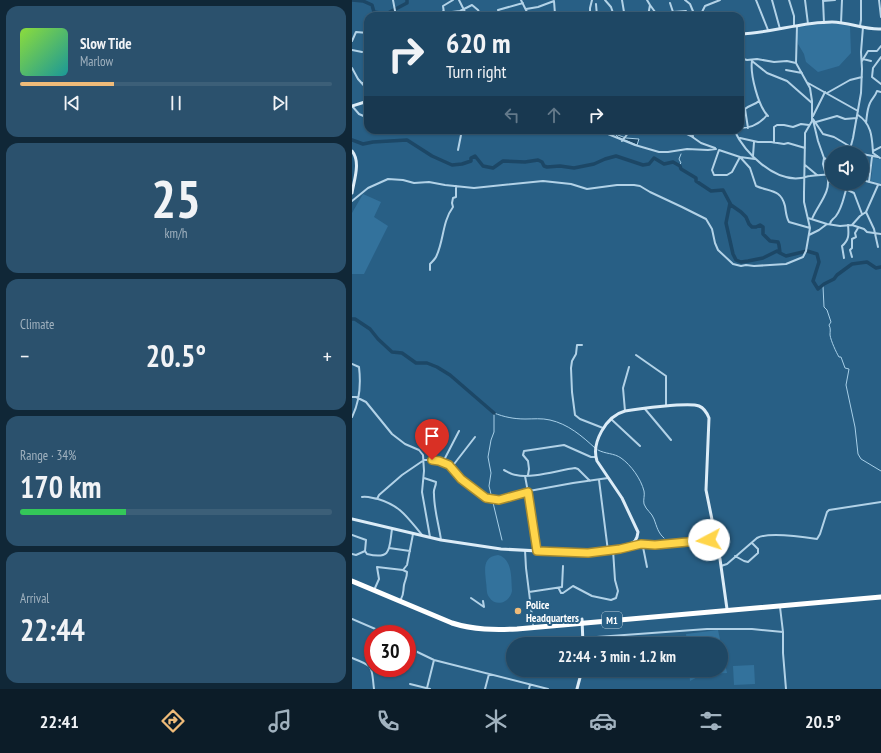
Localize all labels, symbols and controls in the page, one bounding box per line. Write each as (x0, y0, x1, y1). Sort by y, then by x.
text: 620 m (446, 24, 510, 61)
icon: right (380, 28, 432, 80)
text: Slow Tide (80, 34, 132, 53)
text: Marlow (80, 53, 113, 70)
text: Turn right (446, 60, 506, 83)
icon: previous (61, 92, 83, 114)
icon: pause (165, 92, 187, 114)
icon: next (269, 92, 291, 114)
icon: left (501, 104, 523, 126)
icon: ahead (543, 104, 565, 126)
icon: right (585, 104, 607, 126)
map controls (825, 146, 869, 190)
button: sound (825, 146, 869, 190)
text: 25 (151, 165, 201, 232)
text: km/h (164, 225, 188, 242)
text: Climate (20, 316, 54, 333)
text: 20.5° (146, 336, 206, 375)
text: − (20, 342, 29, 370)
text: + (323, 342, 332, 370)
pin (415, 419, 449, 460)
icon: arrive (421, 425, 443, 447)
text: Range · 34% (20, 447, 76, 464)
text: 170 km (20, 467, 101, 506)
position arrow (688, 519, 730, 561)
text: Arrival (20, 590, 49, 607)
place label: Police Headquarters (526, 598, 579, 625)
marker: Police Headquarters (513, 606, 523, 616)
text: 22:44 (20, 610, 85, 649)
road number: M1 (602, 612, 622, 628)
speed limit sign: 30 (364, 625, 416, 677)
text: 22:44 · 3 min · 1.2 km (558, 647, 676, 666)
icon: directions (159, 707, 187, 735)
icon: music (266, 707, 294, 735)
icon: phone (374, 707, 402, 735)
icon: climate (482, 707, 510, 735)
icon: car (589, 707, 617, 735)
icon: filters (697, 707, 725, 735)
text: 22:41 (40, 710, 79, 733)
text: 20.5° (805, 710, 841, 733)

